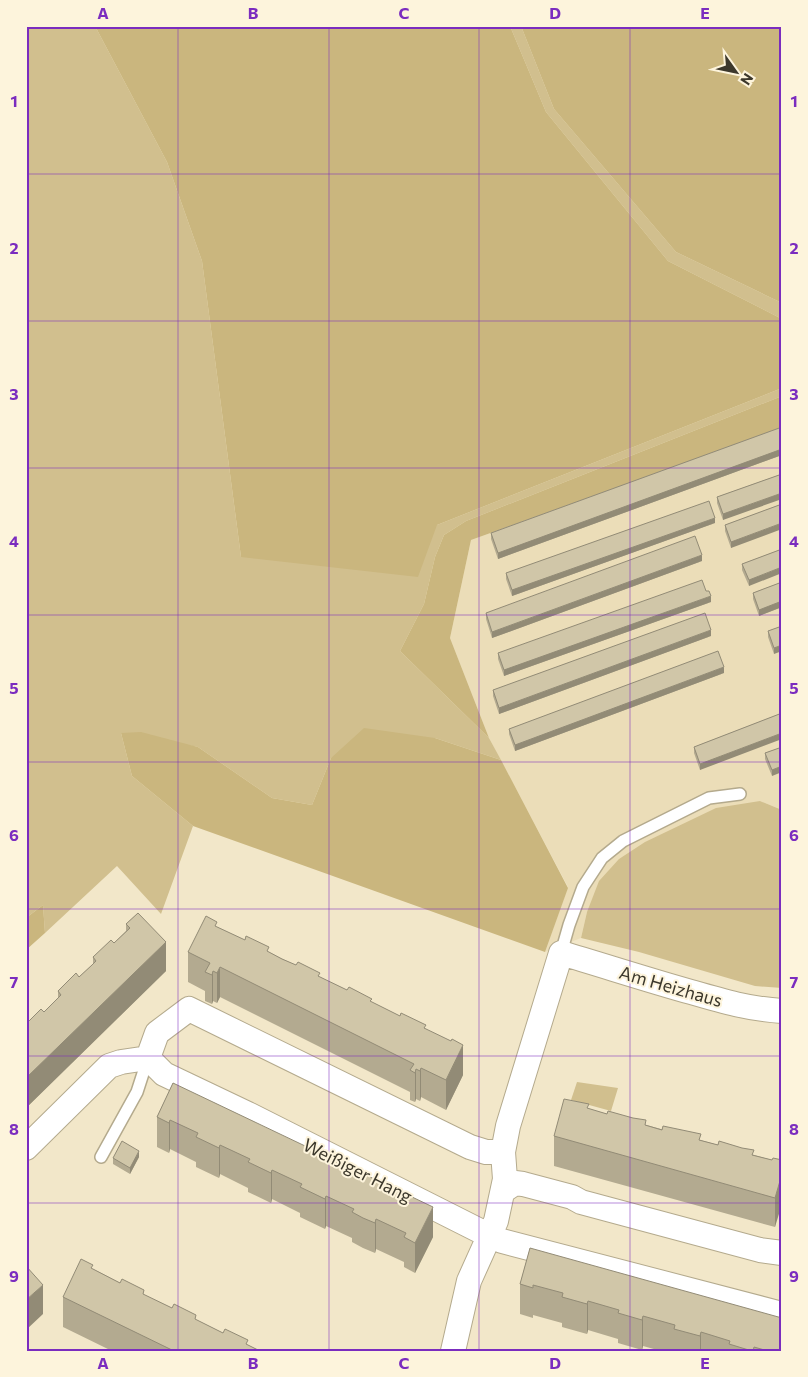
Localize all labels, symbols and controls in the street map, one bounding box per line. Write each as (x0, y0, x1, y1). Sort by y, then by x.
text: A (97, 3, 109, 22)
text: B (248, 3, 259, 22)
text: C (399, 3, 410, 22)
text: D (549, 3, 561, 22)
text: E (700, 3, 710, 22)
north arrow (710, 48, 760, 98)
text: N (737, 70, 757, 88)
text: 1 (10, 91, 18, 110)
text: 1 (790, 91, 798, 110)
text: 2 (9, 238, 19, 257)
text: 2 (789, 238, 799, 257)
text: 3 (9, 384, 19, 403)
text: 3 (789, 384, 799, 403)
text: 4 (9, 531, 19, 550)
text: 4 (789, 531, 799, 550)
text: 5 (9, 678, 19, 697)
text: 5 (789, 678, 799, 697)
text: 6 (9, 825, 19, 844)
text: 6 (789, 825, 799, 844)
street label: Am Heizhaus (617, 961, 725, 1011)
text: 7 (10, 972, 19, 991)
text: 7 (790, 972, 799, 991)
text: 8 (9, 1119, 19, 1138)
text: 8 (789, 1119, 799, 1138)
street label: Weißiger Hang (300, 1133, 416, 1207)
text: 9 (9, 1266, 19, 1285)
text: 9 (789, 1266, 799, 1285)
text: A (97, 1353, 109, 1372)
text: B (248, 1353, 259, 1372)
text: C (399, 1353, 410, 1372)
text: D (549, 1353, 561, 1372)
text: E (700, 1353, 710, 1372)

